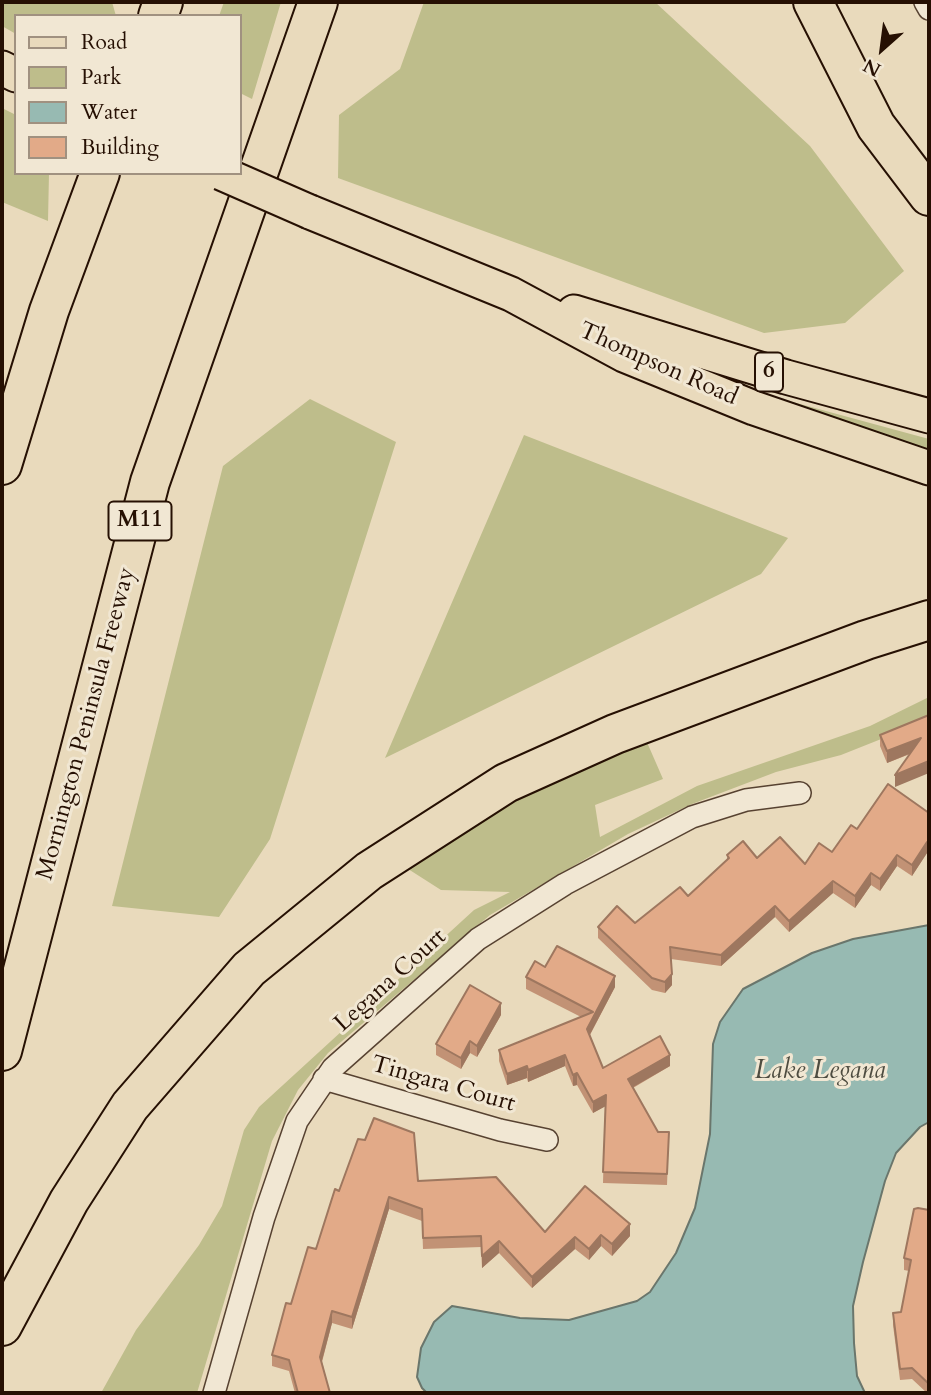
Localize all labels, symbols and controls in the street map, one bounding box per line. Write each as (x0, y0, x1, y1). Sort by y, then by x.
legend (14, 14, 242, 175)
north arrow (847, 14, 917, 84)
text: Road (81, 28, 127, 57)
text: N (859, 52, 886, 83)
text: Park (81, 63, 121, 92)
text: Water (81, 98, 137, 127)
text: Building (81, 133, 159, 162)
street label: Thompson Road (574, 317, 742, 413)
road number: 6 (755, 352, 783, 392)
road number: M11 (108, 502, 172, 540)
street label: Mornington Peninsula Freeway (31, 565, 143, 883)
street label: Legana Court (329, 923, 453, 1039)
street label: Tingara Court (368, 1051, 518, 1119)
water label: Lake Legana (754, 1056, 886, 1088)

